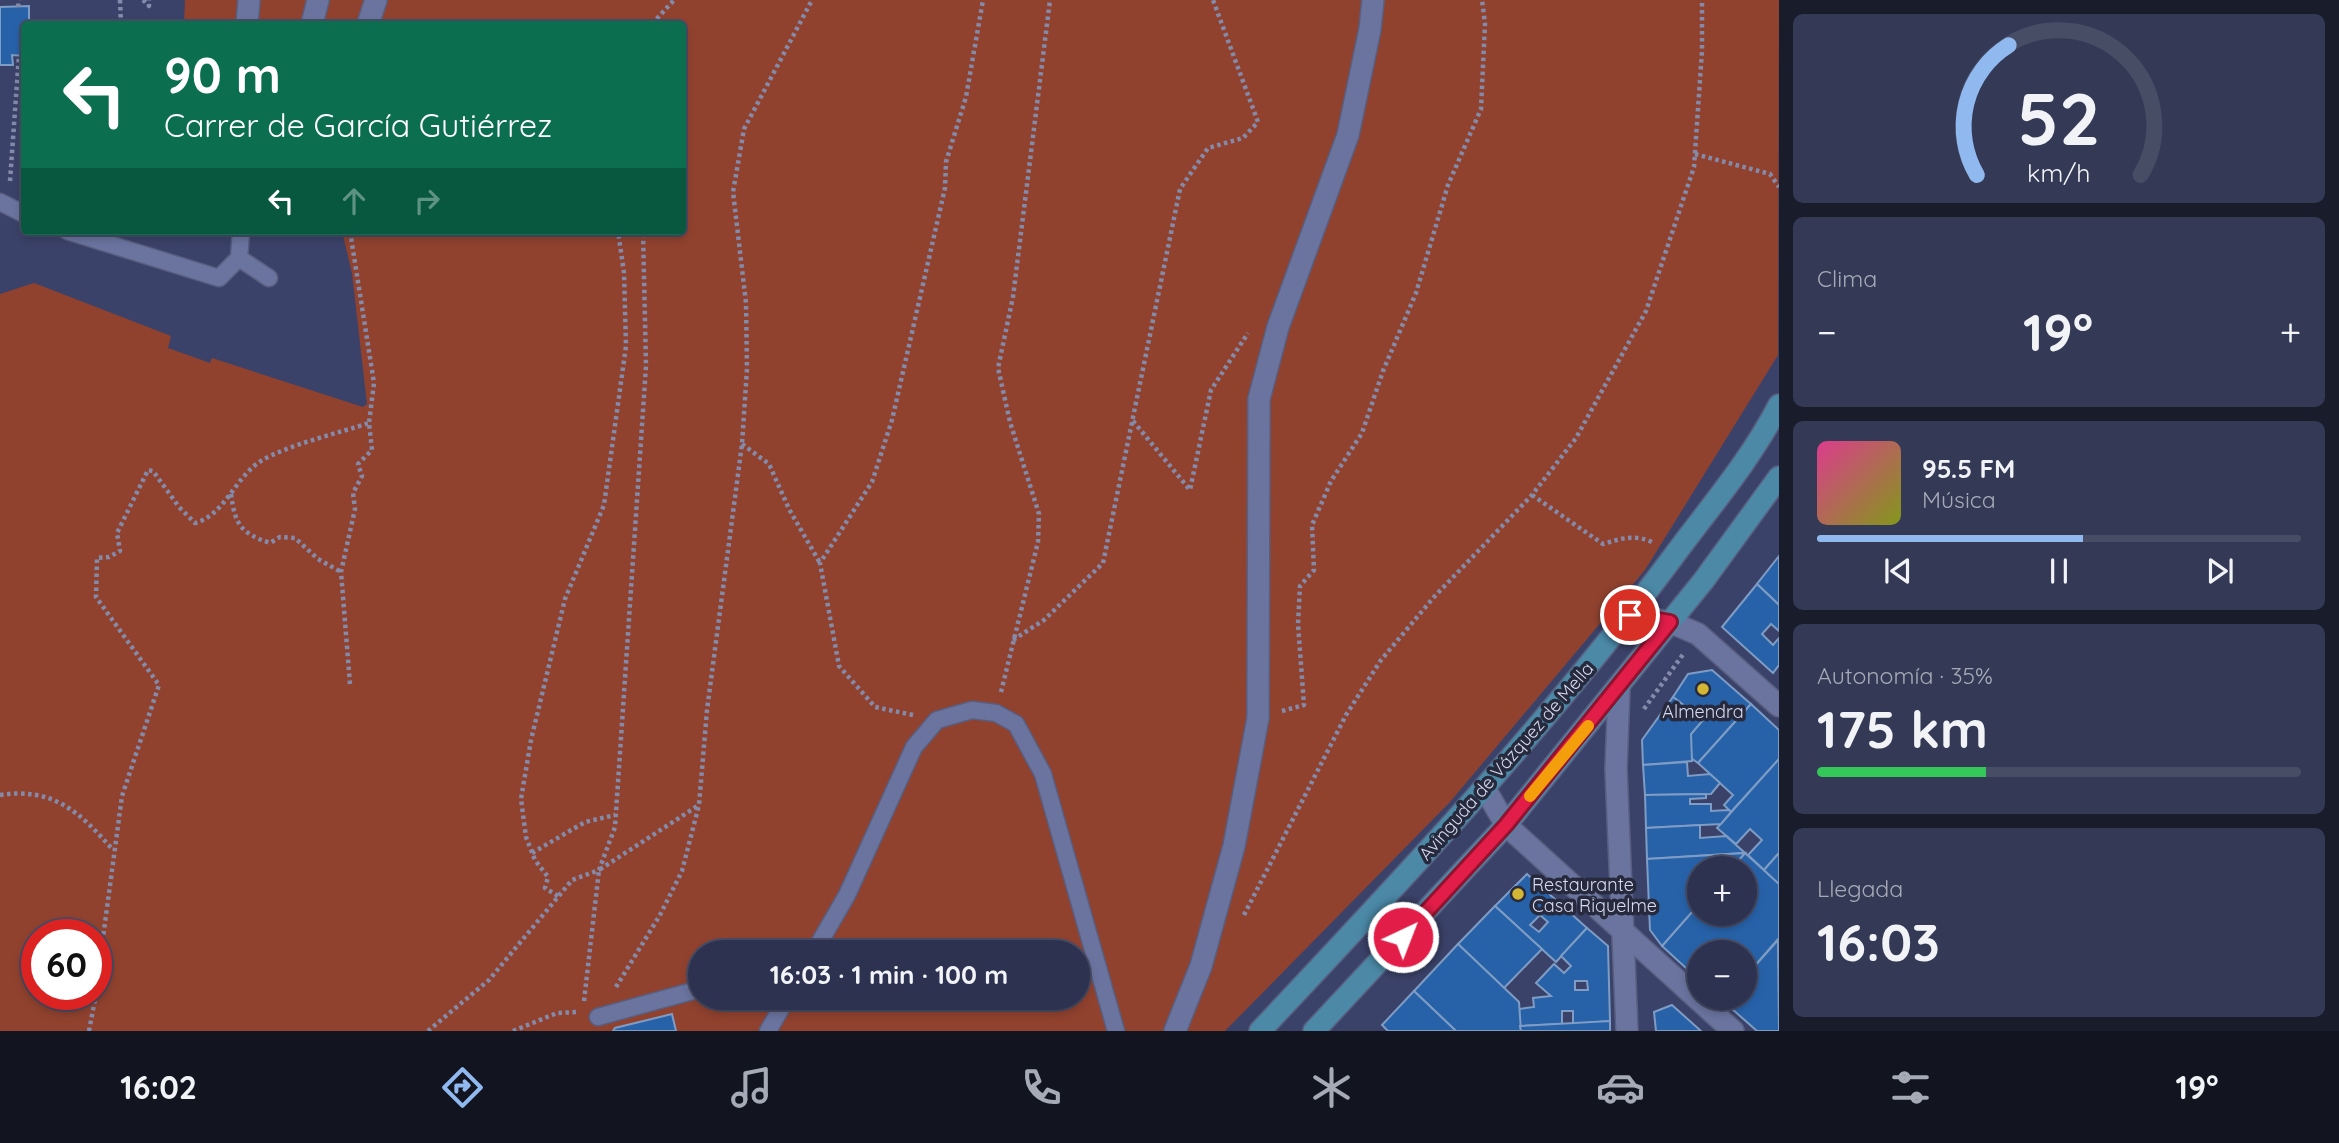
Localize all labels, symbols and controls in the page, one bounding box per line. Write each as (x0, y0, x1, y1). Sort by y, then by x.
text: 90 m (164, 44, 281, 105)
icon: left (49, 49, 140, 140)
text: 52 (2017, 72, 2101, 163)
text: Carrer de García Gutiérrez (164, 105, 552, 145)
text: km/h (2027, 157, 2091, 188)
icon: left (262, 182, 300, 220)
icon: ahead (335, 182, 373, 220)
icon: right (408, 182, 446, 220)
text: Clima (1817, 264, 1877, 293)
text: 19° (2023, 299, 2093, 364)
text: − (1817, 308, 1837, 356)
text: + (2280, 308, 2301, 356)
text: 95.5 FM (1922, 452, 2015, 485)
text: Música (1922, 485, 1996, 514)
icon: previous (1879, 552, 1917, 590)
icon: pause (2040, 552, 2078, 590)
icon: next (2201, 552, 2239, 590)
pin (1600, 585, 1660, 645)
icon: arrive (1611, 596, 1649, 634)
street label: Avinguda de Vázquez de Mella (1414, 657, 1598, 865)
text: Autonomía · 35% (1817, 661, 1993, 690)
marker: Almendra (1695, 681, 1711, 697)
text: 175 km (1817, 696, 1988, 761)
place label: Almendra (1662, 700, 1744, 723)
map controls (1687, 856, 1757, 1010)
button: + (1687, 856, 1757, 926)
place label: Restaurante Casa Riquelme (1532, 873, 1657, 917)
text: Llegada (1817, 874, 1903, 903)
marker: Restaurante Casa Riquelme (1510, 886, 1526, 902)
position arrow (1366, 900, 1440, 974)
text: 16:03 (1817, 909, 1940, 974)
speed limit sign: 60 (21, 919, 112, 1010)
button: − (1687, 940, 1757, 1010)
text: 16:03 · 1 min · 100 m (770, 958, 1008, 991)
icon: directions (438, 1063, 487, 1112)
icon: music (727, 1063, 776, 1112)
icon: phone (1017, 1063, 1066, 1112)
icon: climate (1307, 1063, 1356, 1112)
icon: car (1596, 1063, 1645, 1112)
icon: filters (1886, 1063, 1935, 1112)
text: 16:02 (120, 1067, 197, 1107)
text: 19° (2175, 1067, 2219, 1107)

